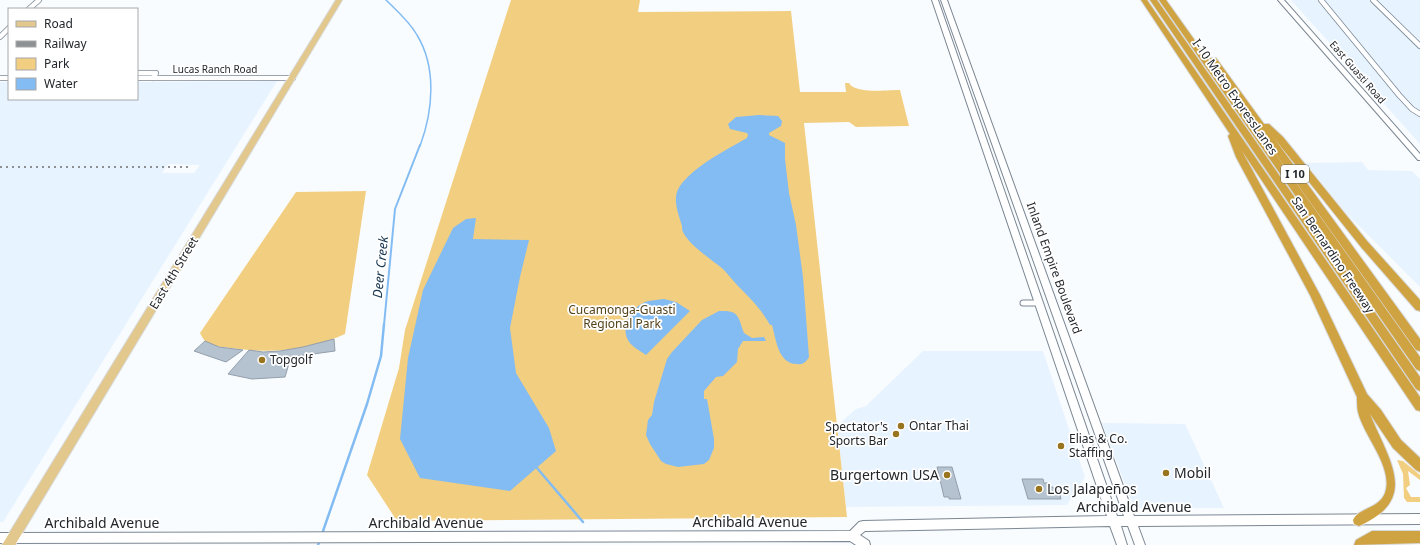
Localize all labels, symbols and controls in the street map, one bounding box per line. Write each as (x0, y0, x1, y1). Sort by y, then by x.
legend (8, 8, 138, 100)
text: Road (44, 15, 73, 32)
text: Railway (44, 35, 88, 52)
street label: I-10 Metro ExpressLanes (1189, 35, 1282, 158)
street label: East Guasti Road (1327, 38, 1389, 106)
text: Park (44, 55, 70, 72)
street label: Lucas Ranch Road (173, 62, 257, 76)
text: Water (44, 75, 78, 92)
road number: I 10 (1281, 165, 1309, 183)
street label: San Bernardino Freeway (1288, 193, 1379, 317)
street label: Inland Empire Boulevard (1023, 200, 1086, 336)
street label: East 4th Street (145, 233, 202, 312)
water label: Deer Creek (368, 235, 392, 299)
park label: Cucamonga-Guasti Regional Park (568, 301, 676, 332)
place label: Topgolf (270, 351, 313, 368)
marker: Topgolf (257, 355, 267, 365)
place label: Ontar Thai (909, 417, 969, 434)
place label: Spectator's Sports Bar (825, 418, 888, 449)
marker: Ontar Thai (896, 421, 906, 431)
marker: Spectator's Sports Bar (891, 429, 901, 439)
place label: Elias & Co. Staffing (1069, 430, 1127, 461)
marker: Elias & Co. Staffing (1056, 441, 1066, 451)
place label: Mobil (1174, 463, 1211, 482)
place label: Burgertown USA (830, 465, 939, 484)
marker: Mobil (1161, 468, 1171, 478)
marker: Burgertown USA (942, 470, 952, 480)
place label: Los Jalapeños (1047, 479, 1137, 498)
marker: Los Jalapeños (1034, 484, 1044, 494)
street label: Archibald Avenue (1077, 497, 1192, 516)
street label: Archibald Avenue (693, 512, 808, 531)
street label: Archibald Avenue (45, 513, 160, 532)
street label: Archibald Avenue (369, 513, 484, 532)

